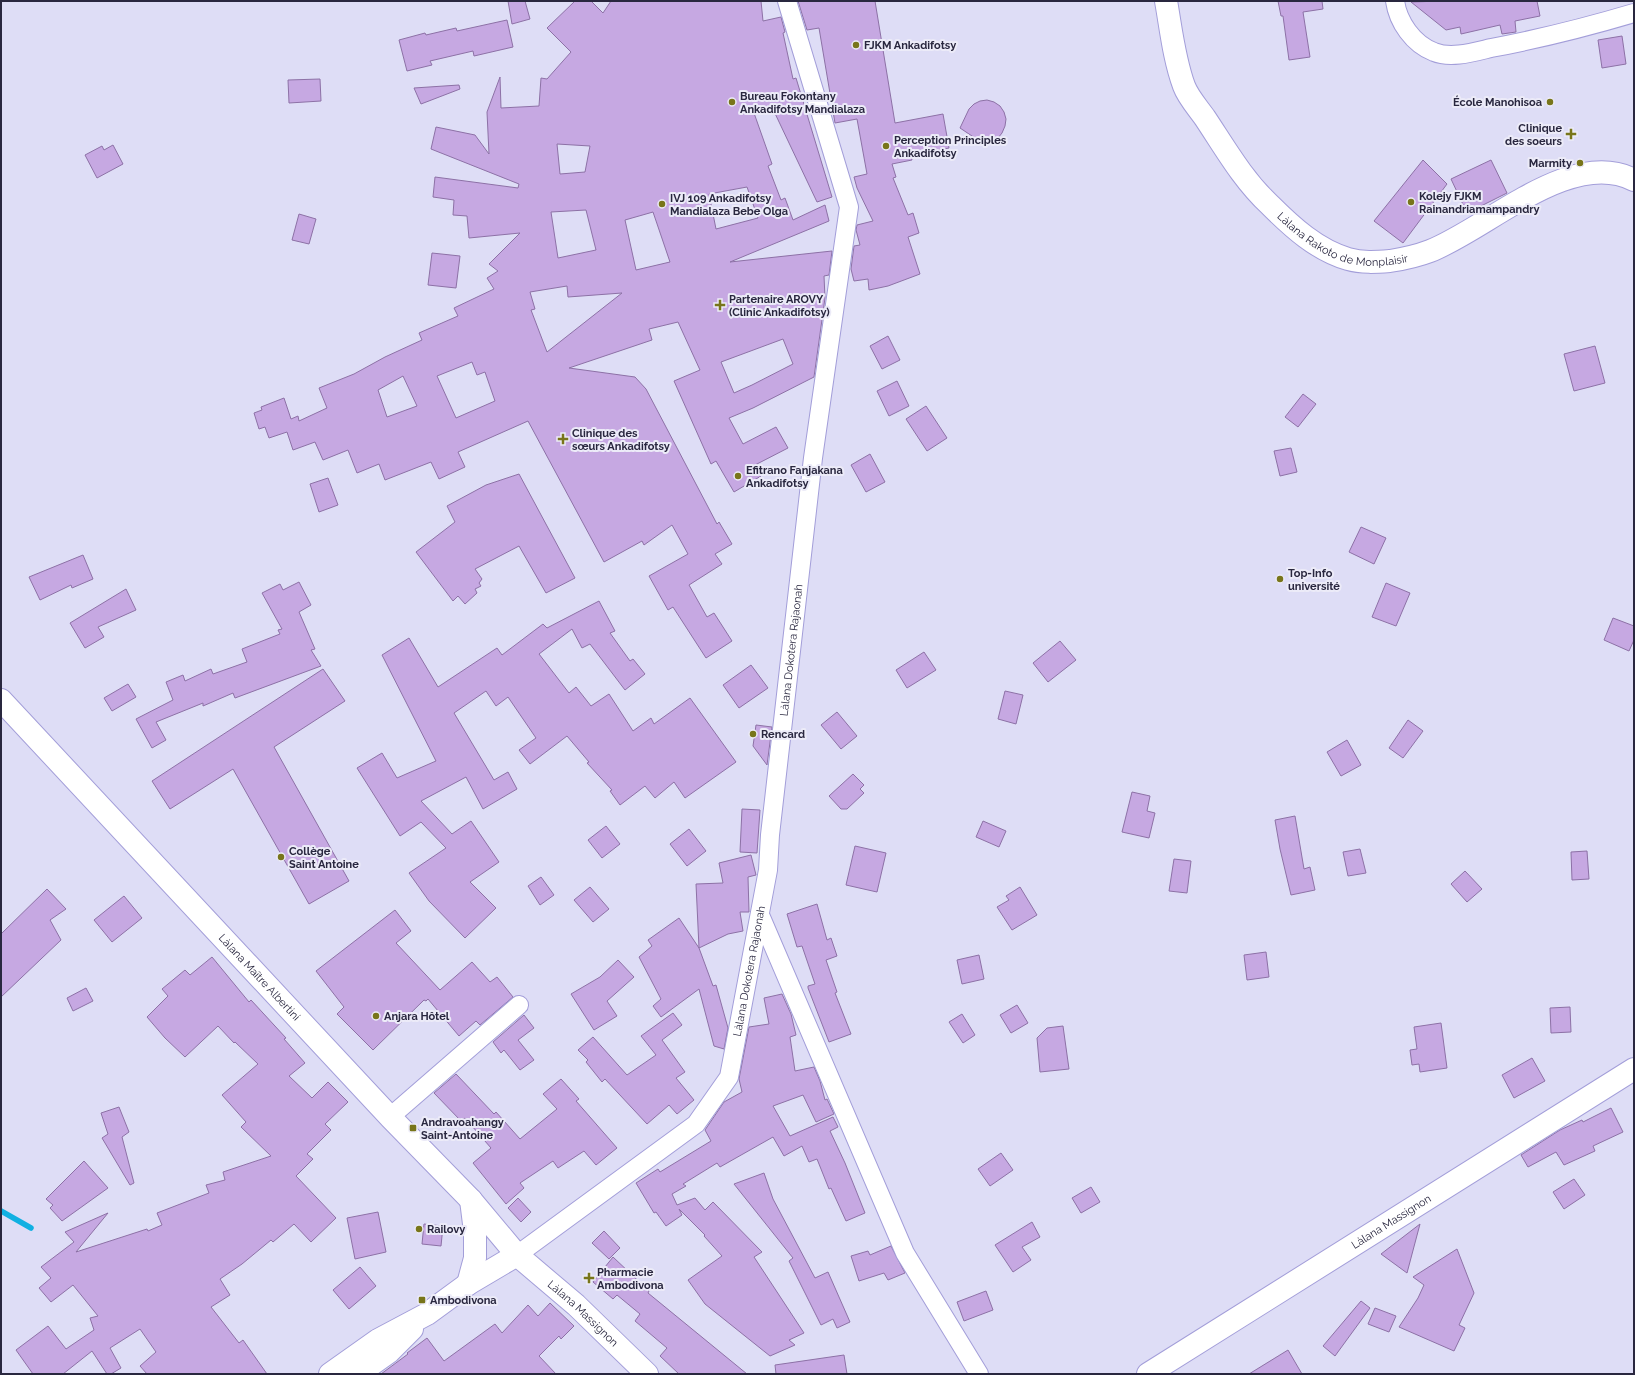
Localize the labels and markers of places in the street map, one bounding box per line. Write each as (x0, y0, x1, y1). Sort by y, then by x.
place label: FJKM Ankadifotsy (864, 39, 956, 52)
marker: FJKM Ankadifotsy (851, 40, 861, 50)
place label: Bureau Fokontany Ankadifotsy Mandialaza (740, 90, 865, 116)
place label: École Manohisoa (1453, 95, 1542, 109)
marker: Bureau Fokontany Ankadifotsy Mandialaza (727, 97, 737, 107)
marker: École Manohisoa (1545, 97, 1555, 107)
place label: Clinique des soeurs (1505, 122, 1563, 148)
marker: Clinique des soeurs (1565, 128, 1577, 140)
place label: Perception Principles Ankadifotsy (894, 134, 1007, 160)
marker: Perception Principles Ankadifotsy (881, 141, 891, 151)
place label: Marmity (1529, 157, 1572, 170)
marker: Marmity (1575, 158, 1585, 168)
place label: Kolejy FJKM Rainandriamampandry (1419, 190, 1540, 216)
place label: IVJ 109 Ankadifotsy Mandialaza Bebe Olga (670, 192, 788, 218)
marker: Kolejy FJKM Rainandriamampandry (1406, 197, 1416, 207)
marker: IVJ 109 Ankadifotsy Mandialaza Bebe Olga (657, 199, 667, 209)
place label: Partenaire AROVY (Clinic Ankadifotsy) (729, 293, 830, 319)
marker: Partenaire AROVY (Clinic Ankadifotsy) (714, 299, 726, 311)
place label: Clinique des sœurs Ankadifotsy (572, 427, 670, 453)
marker: Clinique des sœurs Ankadifotsy (557, 433, 569, 445)
place label: Efitrano Fanjakana Ankadifotsy (746, 464, 843, 490)
marker: Efitrano Fanjakana Ankadifotsy (733, 471, 743, 481)
place label: Top-Info université (1288, 567, 1340, 593)
marker: Top-Info université (1275, 574, 1285, 584)
place label: Rencard (761, 728, 805, 741)
marker: Rencard (748, 729, 758, 739)
place label: Collège Saint Antoine (289, 845, 359, 871)
marker: Collège Saint Antoine (276, 852, 286, 862)
place label: Anjara Hôtel (384, 1010, 450, 1023)
marker: Anjara Hôtel (371, 1011, 381, 1021)
place label: Andravoahangy Saint-Antoine (421, 1116, 504, 1142)
marker: Andravoahangy Saint-Antoine (408, 1123, 418, 1133)
place label: Railovy (427, 1223, 465, 1236)
marker: Railovy (414, 1224, 424, 1234)
place label: Pharmacie Ambodivona (597, 1266, 664, 1292)
marker: Pharmacie Ambodivona (584, 1273, 594, 1283)
place label: Ambodivona (430, 1294, 497, 1307)
marker: Ambodivona (417, 1295, 427, 1305)

